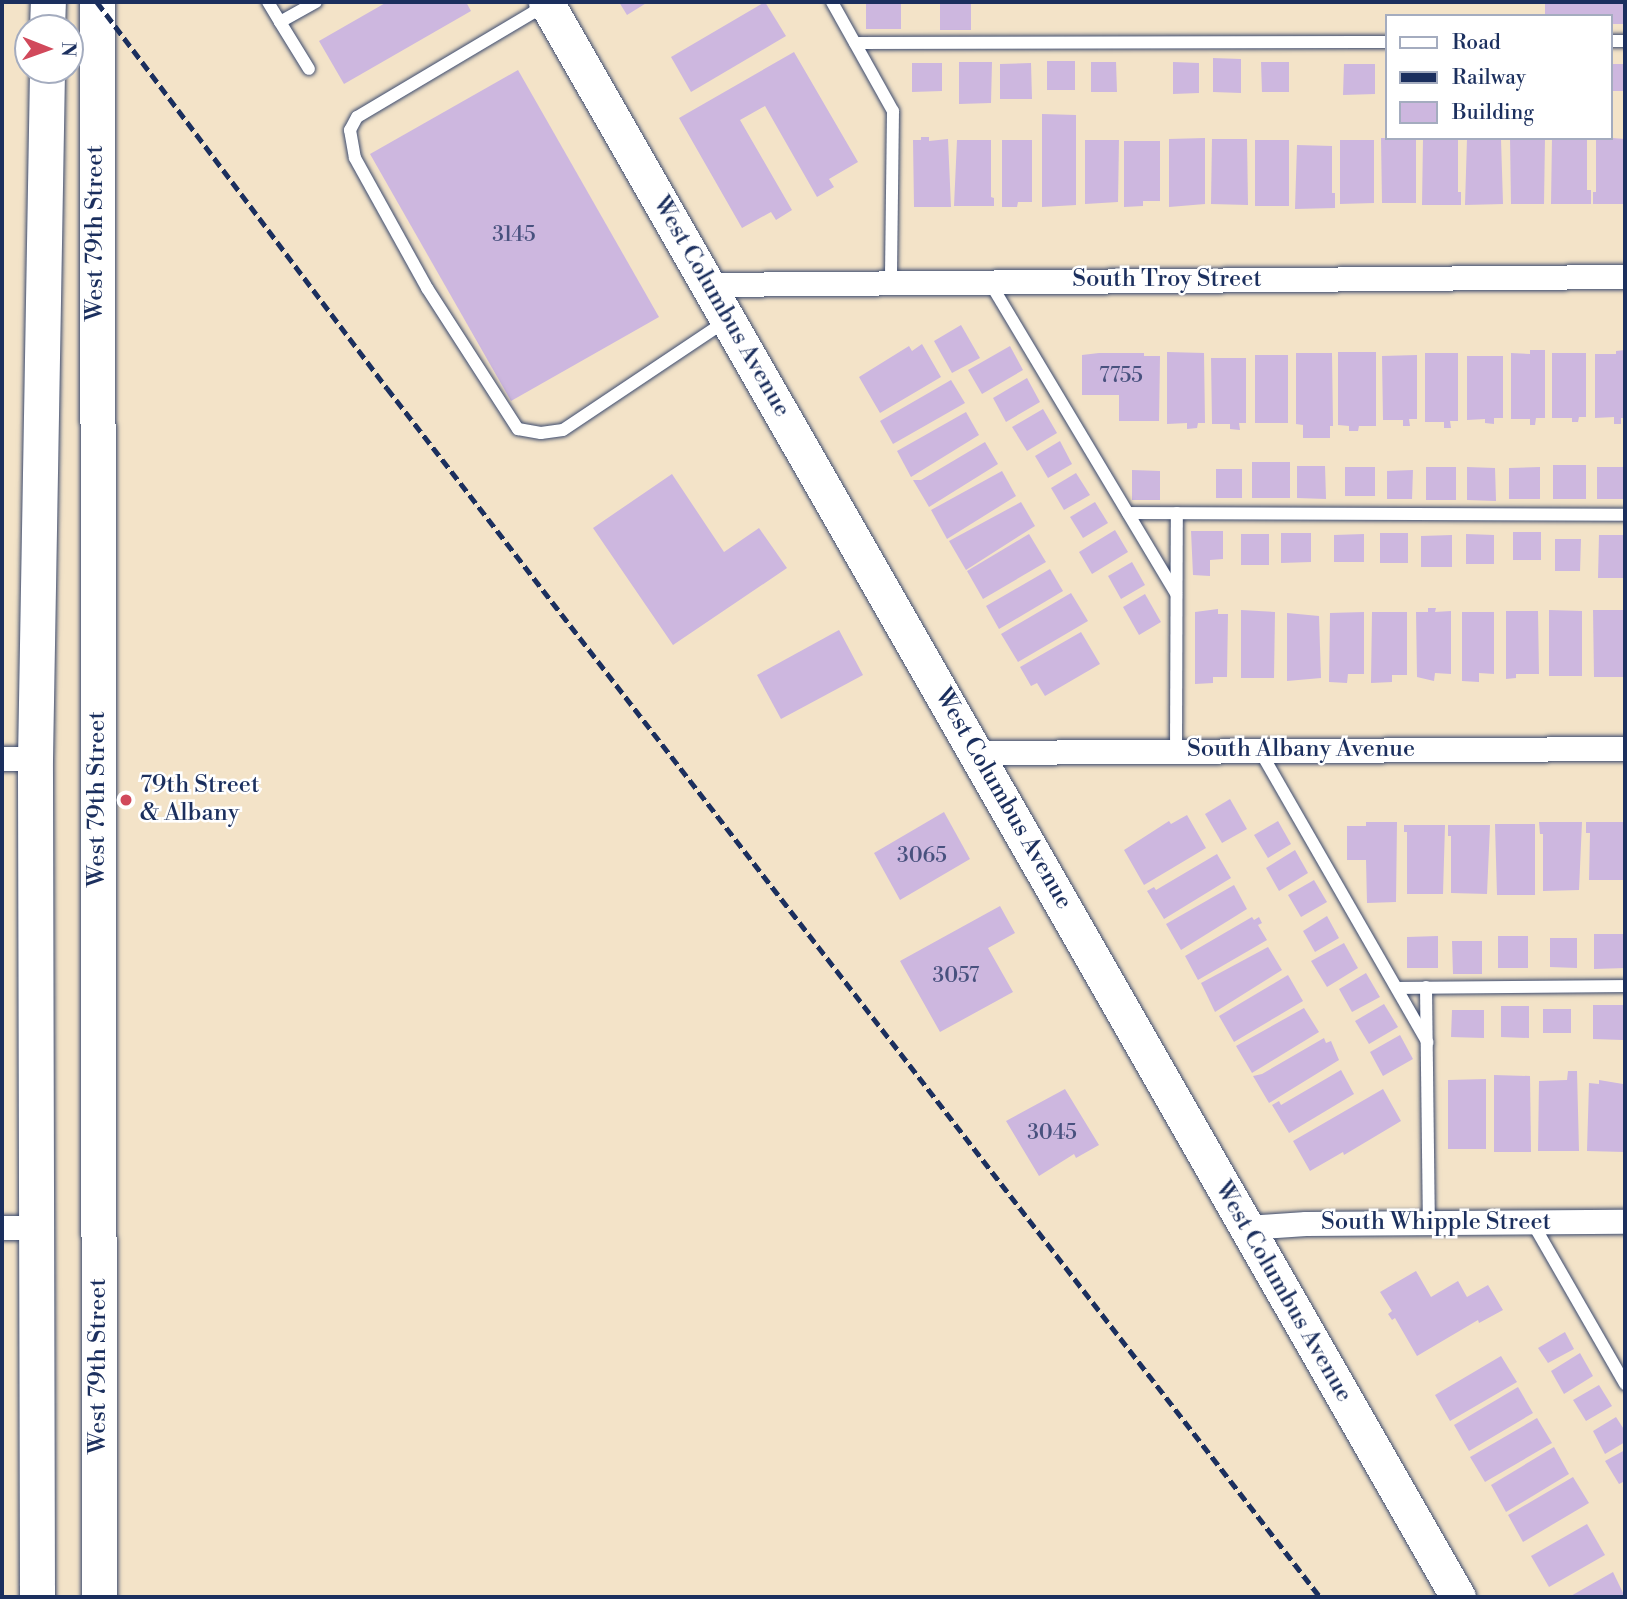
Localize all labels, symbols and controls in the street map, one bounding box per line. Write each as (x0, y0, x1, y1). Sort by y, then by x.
north arrow (14, 14, 84, 84)
legend (1386, 14, 1613, 140)
text: Road (1452, 30, 1501, 56)
text: N (56, 42, 80, 57)
text: Railway (1452, 65, 1526, 91)
text: Building (1452, 100, 1534, 126)
street label: West 79th Street (82, 145, 110, 321)
street label: West Columbus Avenue (646, 191, 796, 423)
house number: 3145 (492, 222, 536, 248)
street label: South Troy Street (1072, 266, 1262, 294)
house number: 7755 (1099, 363, 1143, 389)
street label: West Columbus Avenue (928, 683, 1078, 915)
street label: West 79th Street (84, 711, 112, 887)
street label: South Albany Avenue (1187, 736, 1415, 764)
place label: 79th Street & Albany (140, 772, 259, 828)
marker: 79th Street & Albany (118, 792, 134, 808)
house number: 3065 (897, 843, 947, 869)
house number: 3057 (933, 963, 979, 989)
house number: 3045 (1027, 1120, 1077, 1146)
street label: West Columbus Avenue (1208, 1176, 1358, 1408)
street label: South Whipple Street (1321, 1209, 1551, 1237)
street label: West 79th Street (85, 1278, 113, 1454)

